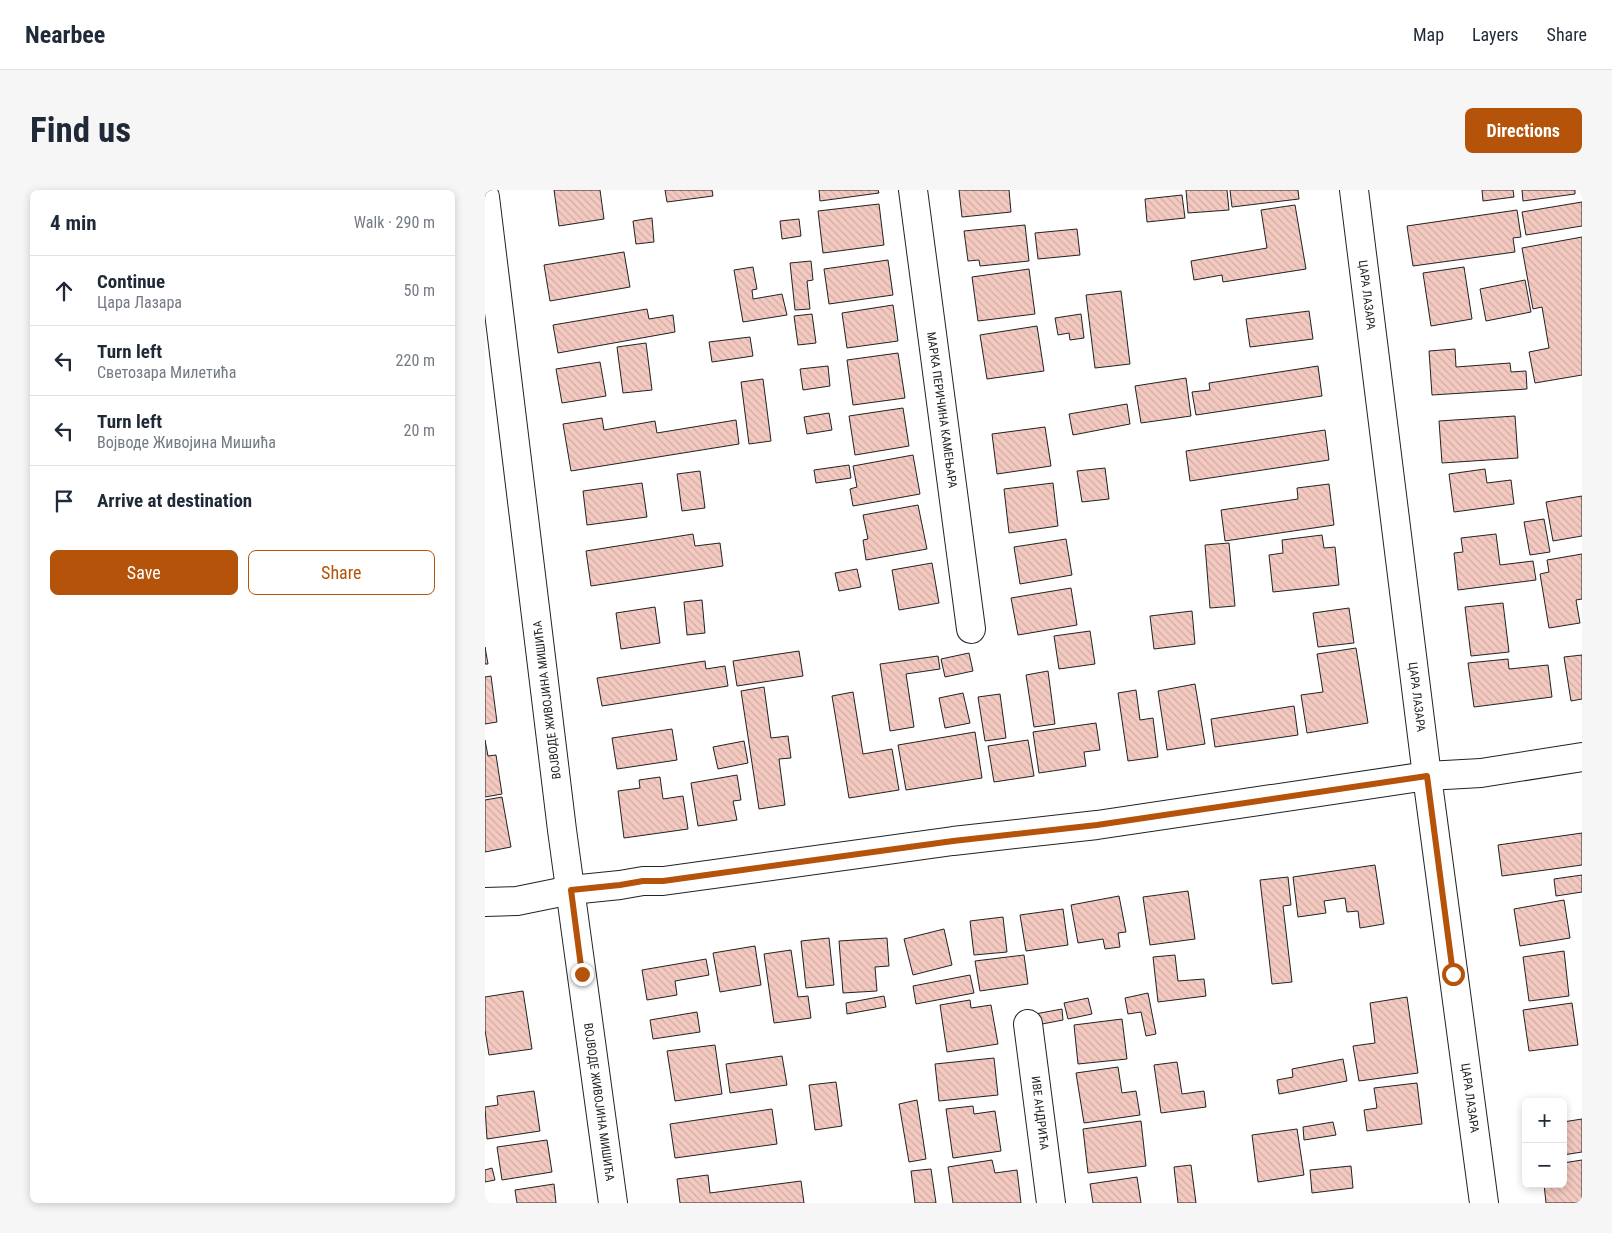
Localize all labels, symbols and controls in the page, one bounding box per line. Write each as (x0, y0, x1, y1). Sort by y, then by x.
text: Nearbee (25, 21, 105, 49)
text: Map (1413, 24, 1444, 45)
text: Layers (1472, 24, 1519, 45)
text: Share (1547, 24, 1587, 45)
button: Directions (1465, 108, 1582, 153)
text: Find us (30, 110, 131, 151)
text: 4 min (50, 211, 97, 235)
text: Walk · 290 m (354, 213, 435, 232)
street label: ЦАРА ЛАЗАРА (1356, 259, 1378, 331)
text: Continue (97, 270, 165, 293)
icon: ahead (50, 277, 78, 305)
text: 50 m (403, 281, 435, 300)
text: Цара Лазара (97, 293, 182, 312)
street label: МАРКА ПЕРИЧИНА КАМЕЊАРА (924, 331, 960, 489)
text: Turn left (97, 340, 162, 363)
icon: left (50, 347, 78, 375)
text: 220 m (396, 351, 435, 370)
text: Светозара Милетића (97, 363, 237, 382)
text: Turn left (97, 410, 162, 433)
icon: left (50, 417, 78, 445)
text: 20 m (403, 421, 435, 440)
text: Војводе Живојина Мишића (97, 433, 276, 452)
icon: arrive (50, 487, 78, 515)
text: Arrive at destination (97, 489, 252, 512)
button: Save (50, 550, 238, 595)
button: Share (248, 550, 435, 595)
street label: ВОЈВОДЕ ЖИВОЈИНА МИШИЋА (530, 620, 564, 780)
street label: ЦАРА ЛАЗАРА (1406, 661, 1428, 733)
route end (571, 963, 594, 986)
route start (1442, 963, 1465, 986)
street label: ВОЈВОДЕ ЖИВОЈИНА МИШИЋА (581, 1022, 617, 1182)
street label: ЦАРА ЛАЗАРА (1458, 1062, 1482, 1134)
street label: ИВЕ АНДРИЋА (1029, 1075, 1051, 1151)
map controls (1522, 1098, 1567, 1188)
button: + (1522, 1098, 1567, 1143)
button: − (1522, 1143, 1567, 1188)

